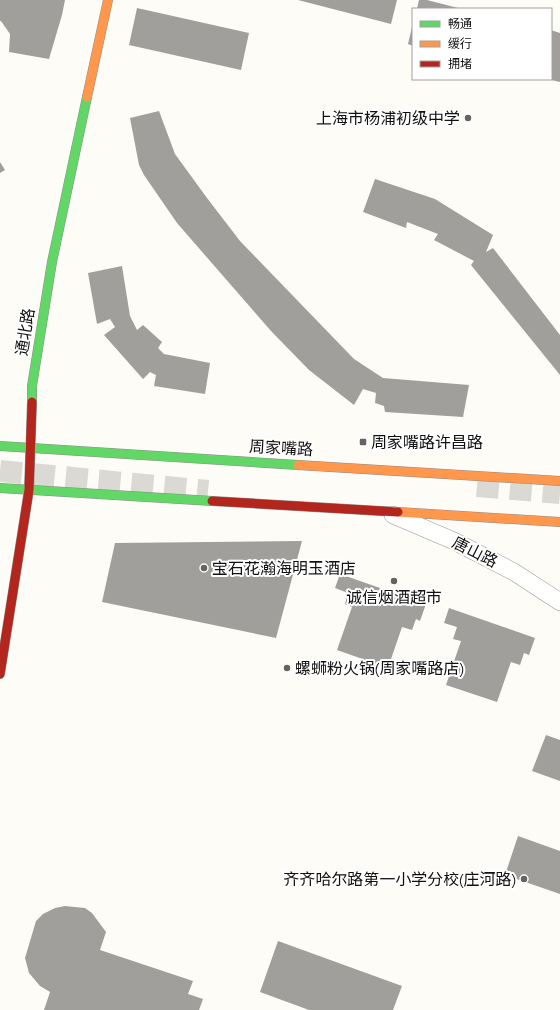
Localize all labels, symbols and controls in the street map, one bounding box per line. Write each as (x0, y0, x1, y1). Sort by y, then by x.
legend (412, 8, 552, 80)
text: 畅通 (448, 17, 472, 31)
text: 缓行 (448, 37, 472, 51)
text: 拥堵 (448, 57, 472, 71)
place label: 上海市杨浦初级中学 (316, 109, 460, 128)
marker: 上海市杨浦初级中学 (463, 113, 473, 123)
street label: 通北路 (12, 307, 38, 357)
place label: 周家嘴路许昌路 (371, 433, 483, 452)
street label: 周家嘴路 (249, 437, 313, 459)
marker: 周家嘴路许昌路 (358, 437, 368, 447)
street label: 唐山路 (449, 533, 501, 571)
place label: 宝石花瀚海明玉酒店 (212, 559, 356, 578)
marker: 宝石花瀚海明玉酒店 (199, 563, 209, 573)
marker: 诚信烟酒超市 (389, 576, 399, 586)
place label: 诚信烟酒超市 (346, 588, 442, 607)
place label: 螺蛳粉火锅(周家嘴路店) (295, 659, 464, 678)
marker: 螺蛳粉火锅(周家嘴路店) (282, 663, 292, 673)
place label: 齐齐哈尔路第一小学分校(庄河路) (283, 870, 516, 889)
marker: 齐齐哈尔路第一小学分校(庄河路) (519, 874, 529, 884)

